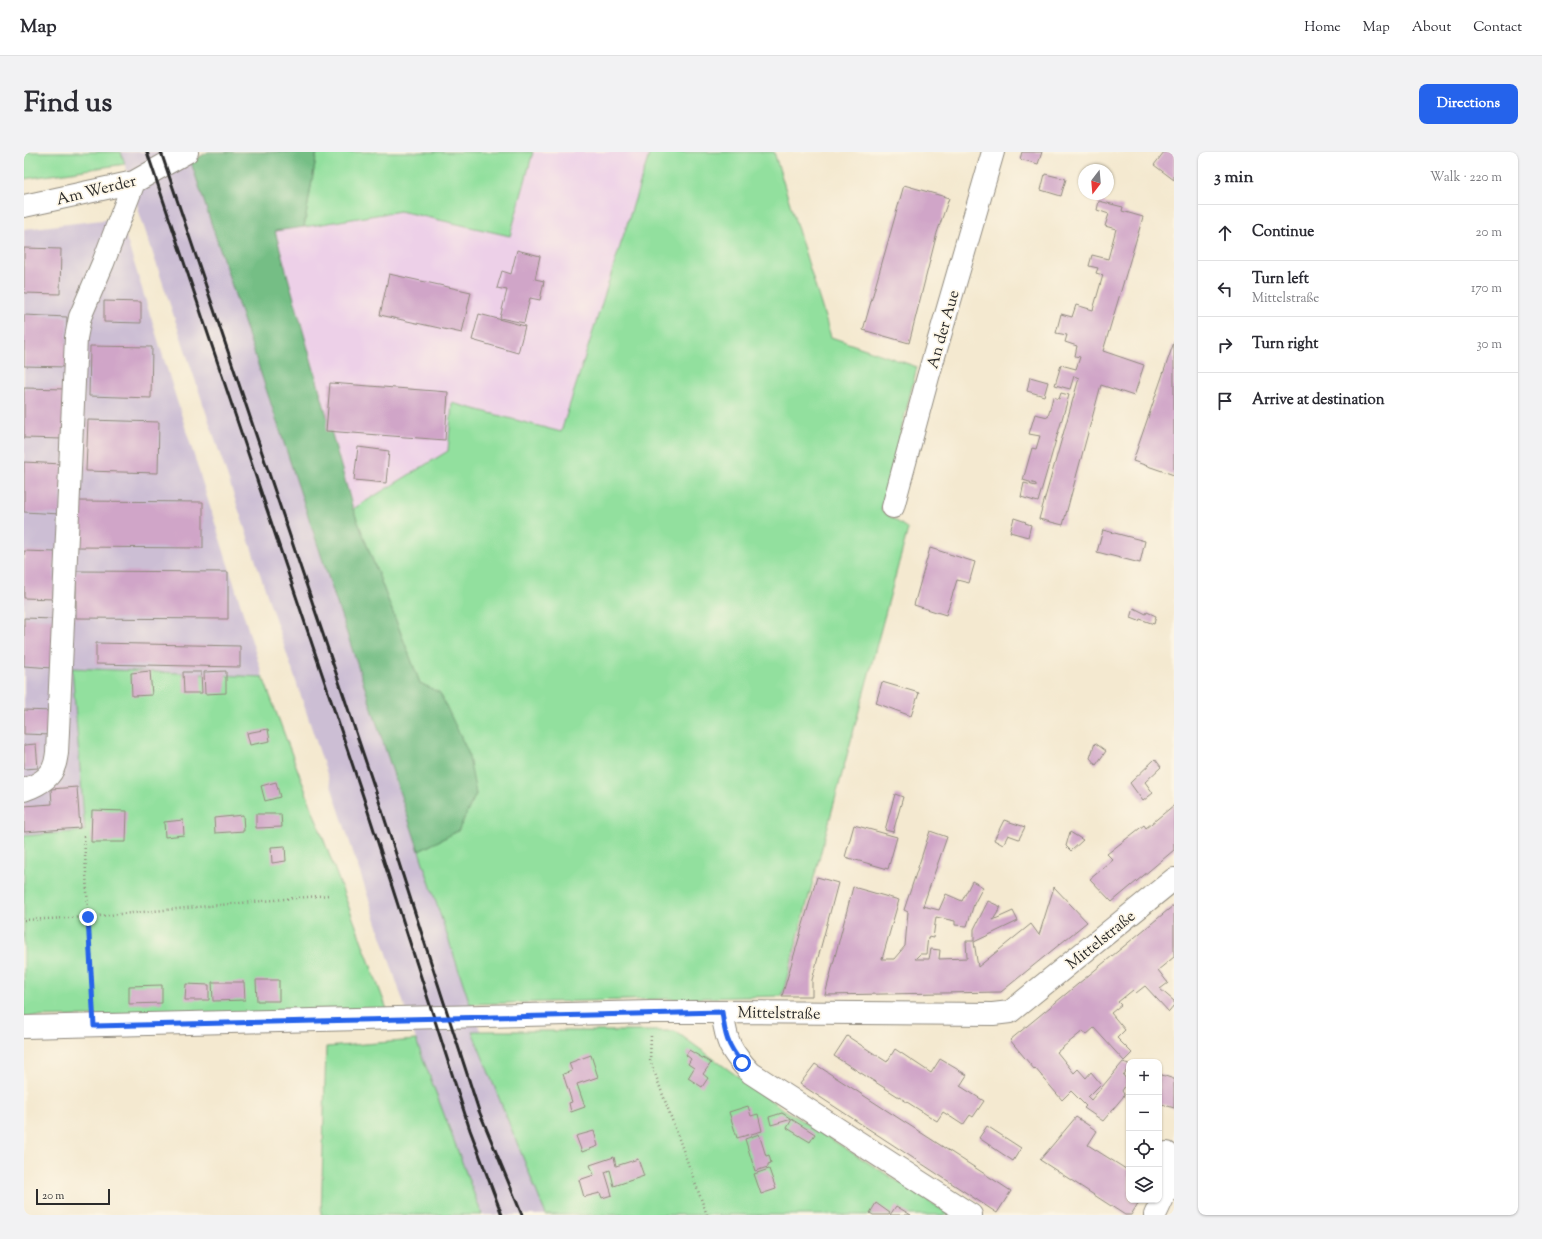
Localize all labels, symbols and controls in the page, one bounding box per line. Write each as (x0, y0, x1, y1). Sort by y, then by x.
text: Map (20, 14, 57, 41)
text: Home (1304, 18, 1341, 38)
text: Map (1363, 18, 1390, 38)
text: About (1412, 18, 1451, 38)
text: Contact (1473, 18, 1522, 38)
text: Find us (24, 84, 112, 124)
button: Directions (1419, 84, 1518, 124)
north arrow (1078, 164, 1114, 200)
text: 3 min (1214, 166, 1253, 190)
text: Walk · 220 m (1430, 169, 1502, 187)
street label: Am Werder (54, 170, 139, 212)
icon: ahead (1214, 222, 1236, 244)
text: Continue (1252, 222, 1314, 243)
text: 20 m (1476, 224, 1502, 242)
text: Turn left (1252, 269, 1309, 290)
icon: left (1214, 278, 1236, 300)
text: 170 m (1471, 280, 1502, 298)
street label: An der Aue (922, 288, 967, 372)
text: Mittelstraße (1252, 290, 1319, 308)
icon: right (1214, 334, 1236, 356)
text: Turn right (1252, 334, 1318, 355)
text: 30 m (1476, 336, 1502, 354)
icon: arrive (1214, 390, 1236, 412)
text: Arrive at destination (1252, 390, 1385, 411)
street label: Mittelstraße (1062, 906, 1141, 976)
route end (79, 908, 97, 926)
street label: Mittelstraße (737, 1002, 821, 1027)
route start (733, 1054, 751, 1072)
map controls (1126, 1059, 1162, 1203)
button: + (1126, 1059, 1162, 1095)
button: − (1126, 1095, 1162, 1131)
button: locate (1126, 1131, 1162, 1167)
button: layers (1126, 1167, 1162, 1203)
scale bar (36, 1187, 110, 1206)
text: 20 m (42, 1188, 64, 1204)

